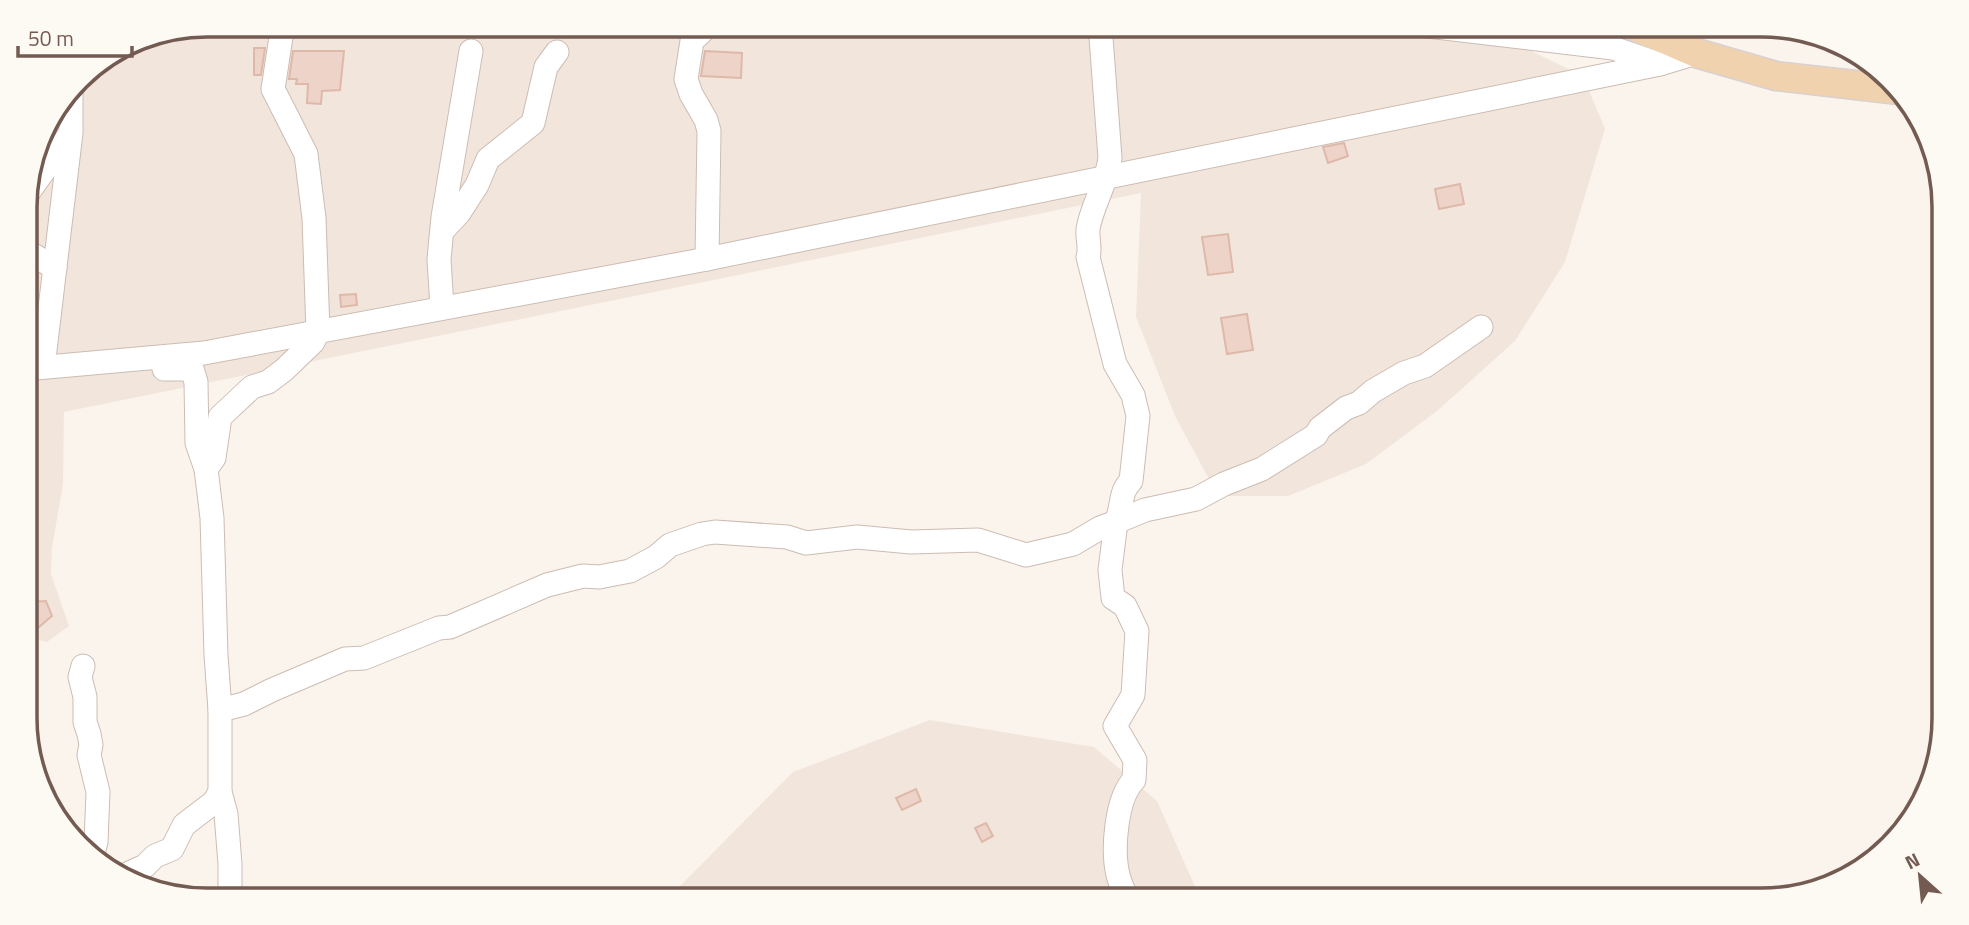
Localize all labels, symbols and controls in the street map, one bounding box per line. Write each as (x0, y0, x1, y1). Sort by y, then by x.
scale bar (18, 14, 131, 58)
text: 50 m (28, 22, 74, 54)
north arrow (1885, 841, 1955, 911)
text: N (1900, 844, 1925, 876)

